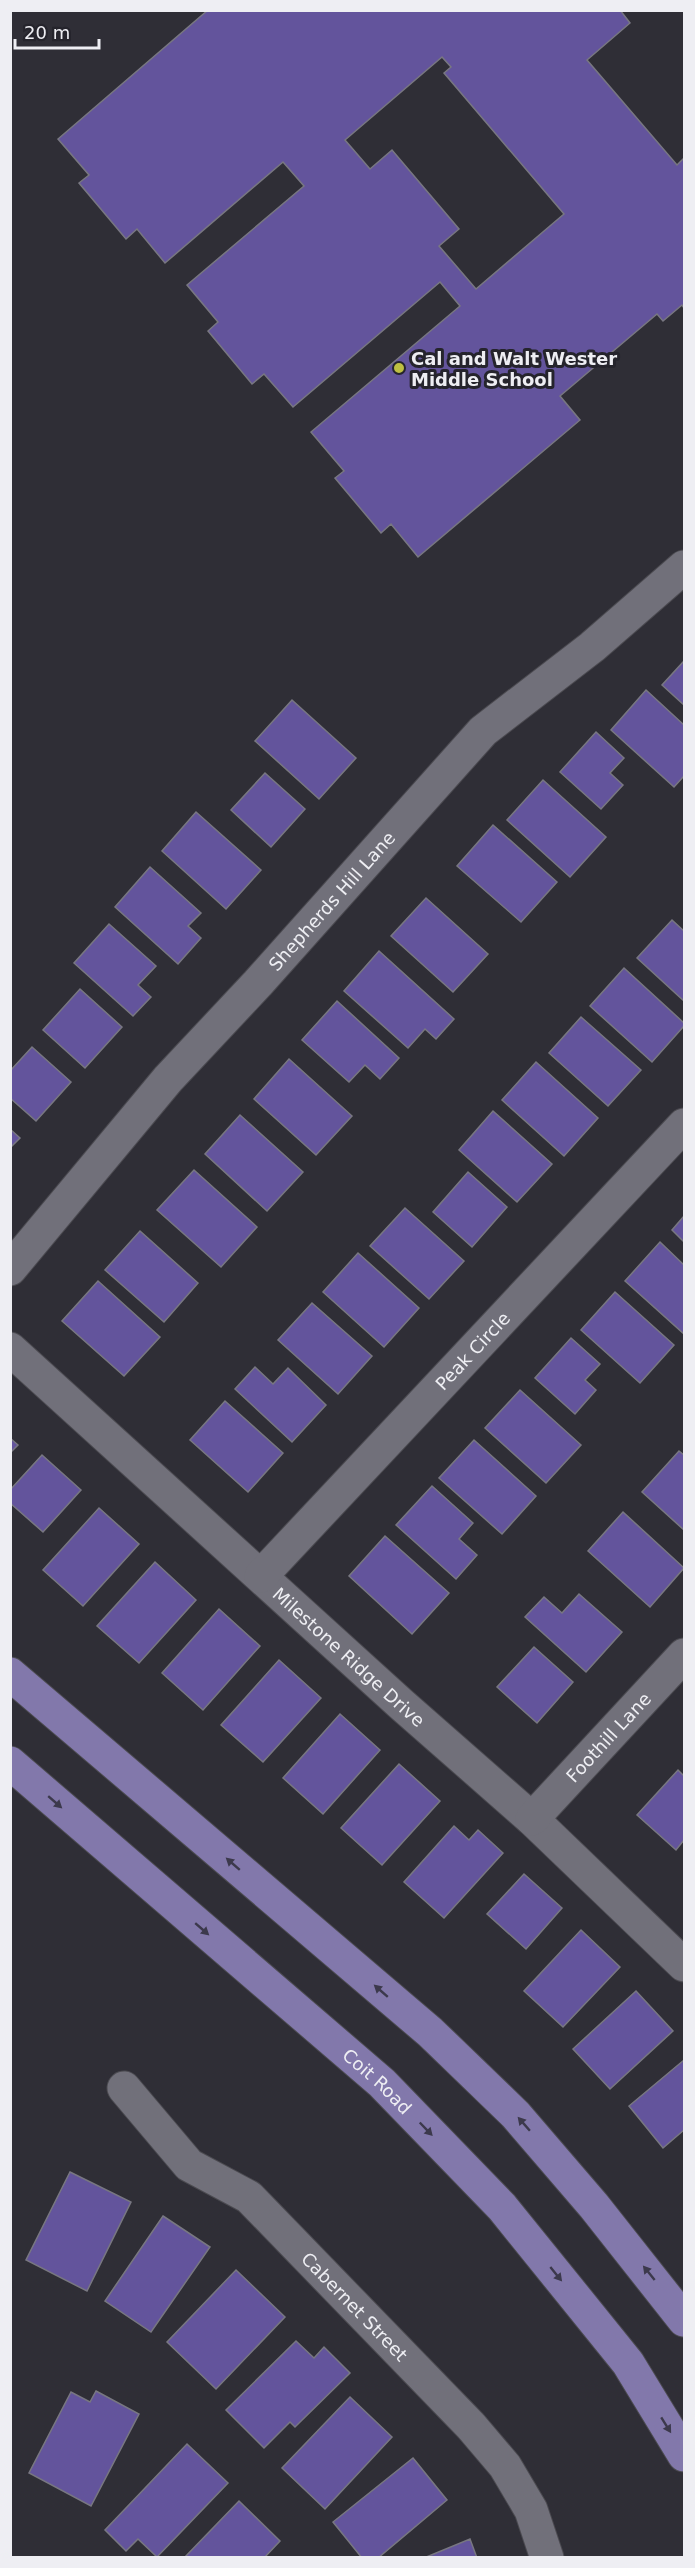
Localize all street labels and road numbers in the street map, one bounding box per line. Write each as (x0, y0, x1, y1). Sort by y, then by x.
street label: Shepherds Hill Lane (264, 827, 399, 975)
street label: Peak Circle (431, 1307, 514, 1394)
street label: Milestone Ridge Drive (269, 1583, 429, 1731)
street label: Foothill Lane (561, 1688, 655, 1786)
street label: Coit Road (339, 2044, 416, 2118)
street label: Cabernet Street (298, 2248, 412, 2365)

